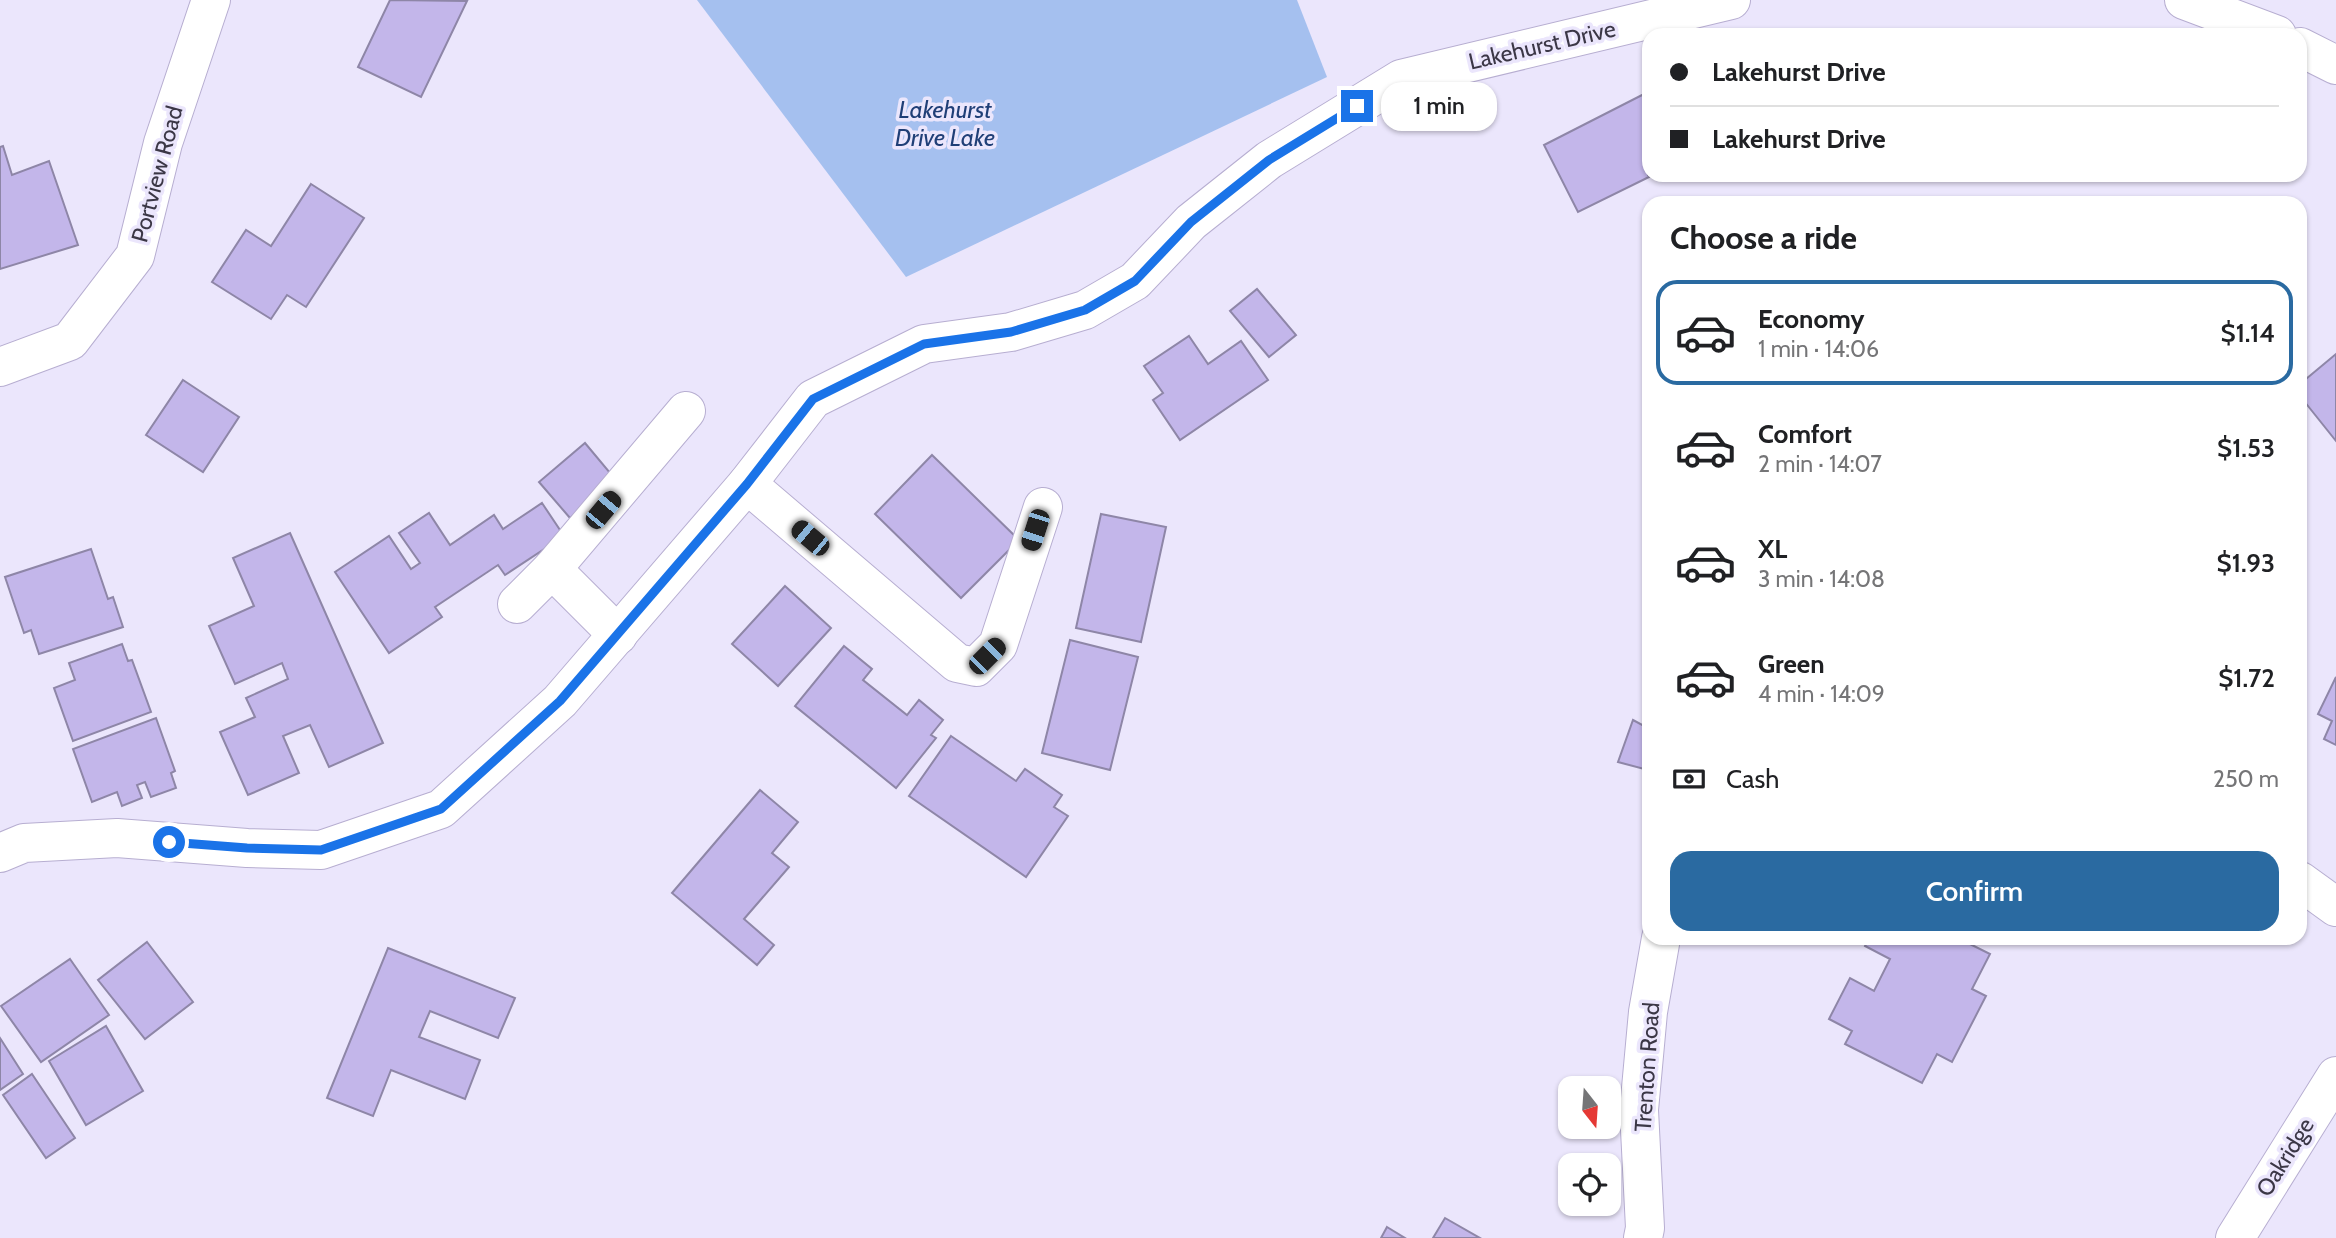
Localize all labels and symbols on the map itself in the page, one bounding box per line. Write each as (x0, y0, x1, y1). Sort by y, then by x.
street label: Lakehurst Drive (1466, 14, 1618, 76)
callout: 1 min (1382, 82, 1497, 130)
route end (1341, 90, 1373, 122)
water label: Lakehurst Drive Lake (895, 95, 995, 152)
street label: Portview Road (125, 103, 189, 245)
car (582, 487, 625, 533)
car (1019, 507, 1052, 553)
car (788, 516, 833, 560)
car (965, 634, 1010, 678)
route start (153, 826, 185, 858)
street label: Trenton Road (1629, 1001, 1665, 1133)
north arrow (1558, 1076, 1620, 1139)
street label: Oakridge (2250, 1113, 2320, 1201)

